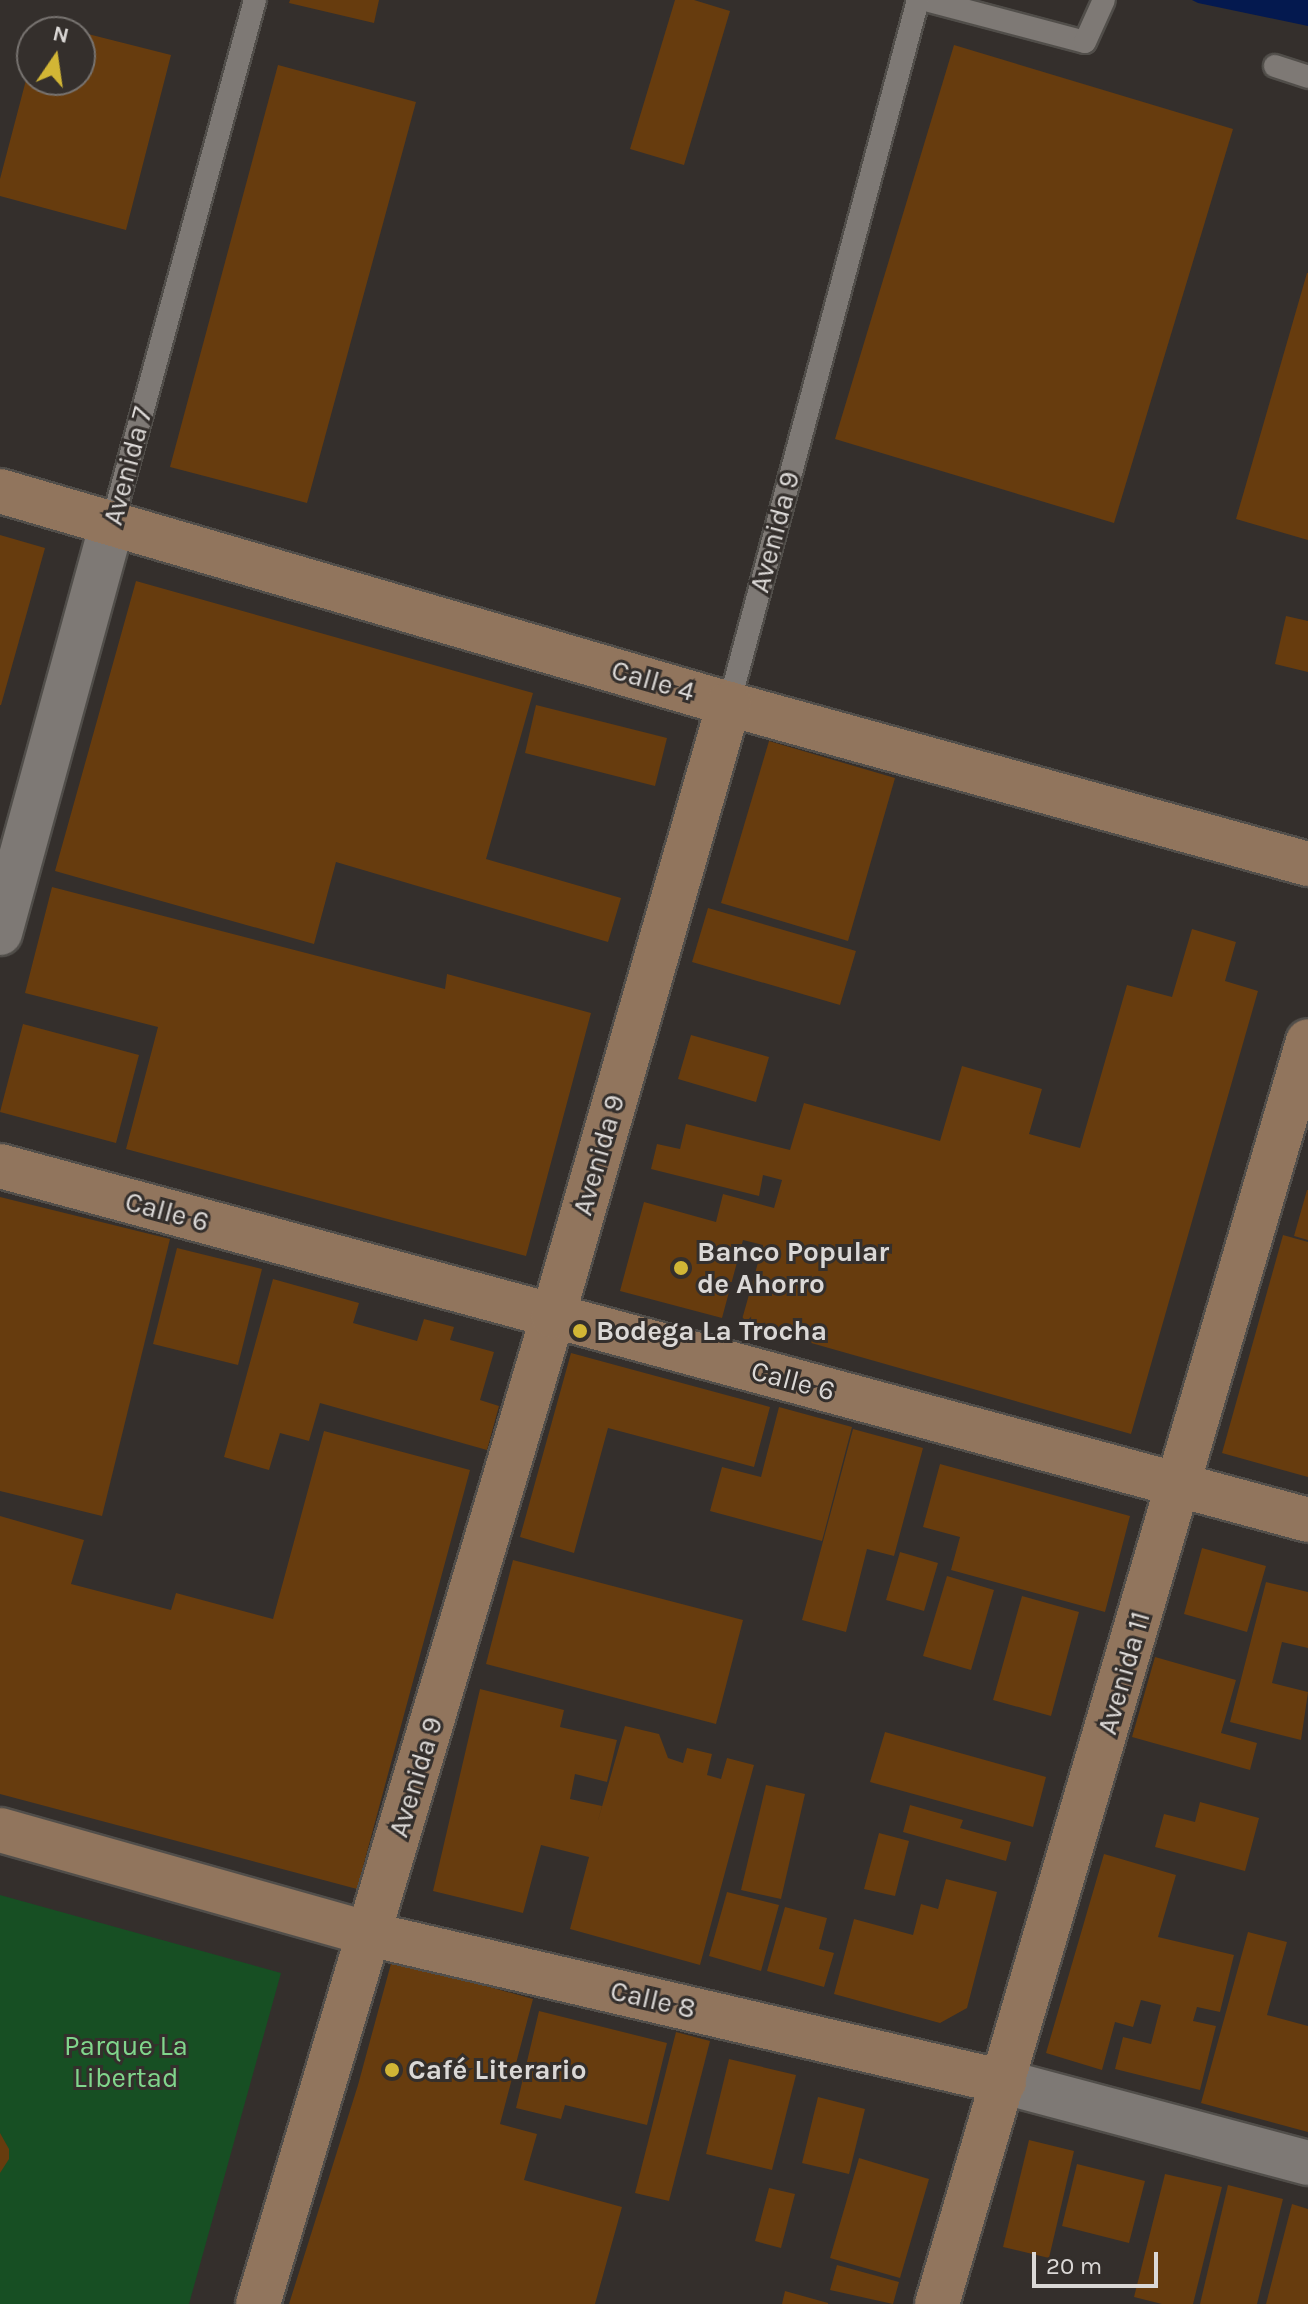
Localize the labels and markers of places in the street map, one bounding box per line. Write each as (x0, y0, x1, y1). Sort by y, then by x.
place label: Banco Popular de Ahorro (697, 1235, 889, 1301)
marker: Banco Popular de Ahorro (672, 1259, 690, 1277)
place label: Bodega La Trocha (596, 1314, 827, 1348)
marker: Bodega La Trocha (571, 1322, 589, 1340)
place label: Café Literario (408, 2053, 587, 2087)
marker: Café Literario (383, 2061, 401, 2079)

